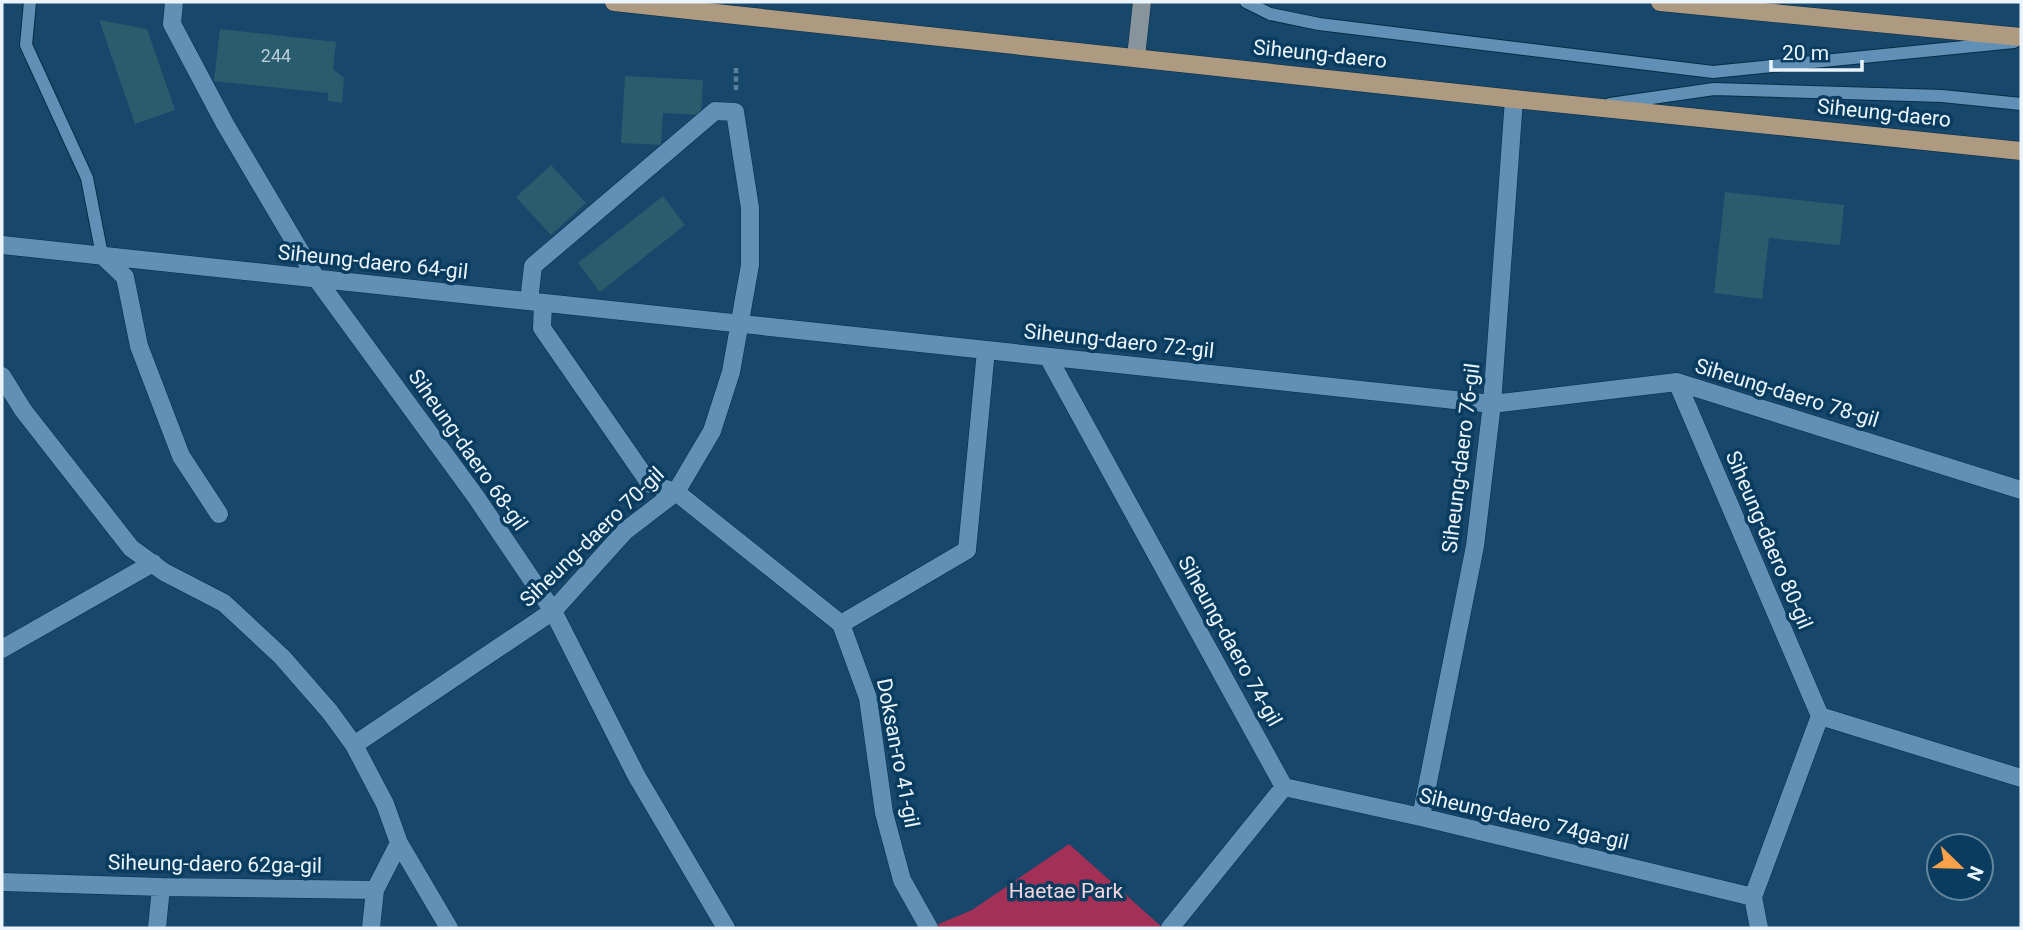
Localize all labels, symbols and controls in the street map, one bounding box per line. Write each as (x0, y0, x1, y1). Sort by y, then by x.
scale bar (1771, 28, 1862, 72)
street label: Siheung-daero (1252, 35, 1388, 73)
text: 20 m (1782, 41, 1829, 65)
house number: 244 (261, 45, 291, 66)
street label: Siheung-daero (1816, 94, 1952, 132)
street label: Siheung-daero 64-gil (277, 240, 469, 284)
street label: Siheung-daero 72-gil (1023, 319, 1215, 363)
street label: Siheung-daero 78-gil (1692, 354, 1882, 432)
street label: Siheung-daero 76-gil (1437, 362, 1485, 554)
street label: Siheung-daero 68-gil (403, 365, 533, 535)
street label: Siheung-daero 80-gil (1721, 447, 1817, 633)
street label: Siheung-daero 70-gil (515, 462, 669, 612)
street label: Siheung-daero 74-gil (1173, 552, 1287, 730)
street label: Doksan-ro 41-gil (872, 676, 924, 830)
street label: Siheung-daero 74ga-gil (1417, 783, 1631, 855)
north arrow (1925, 832, 1995, 902)
street label: Siheung-daero 62ga-gil (108, 850, 322, 878)
text: N (1962, 863, 1988, 884)
park label: Haetae Park (1009, 879, 1124, 903)

